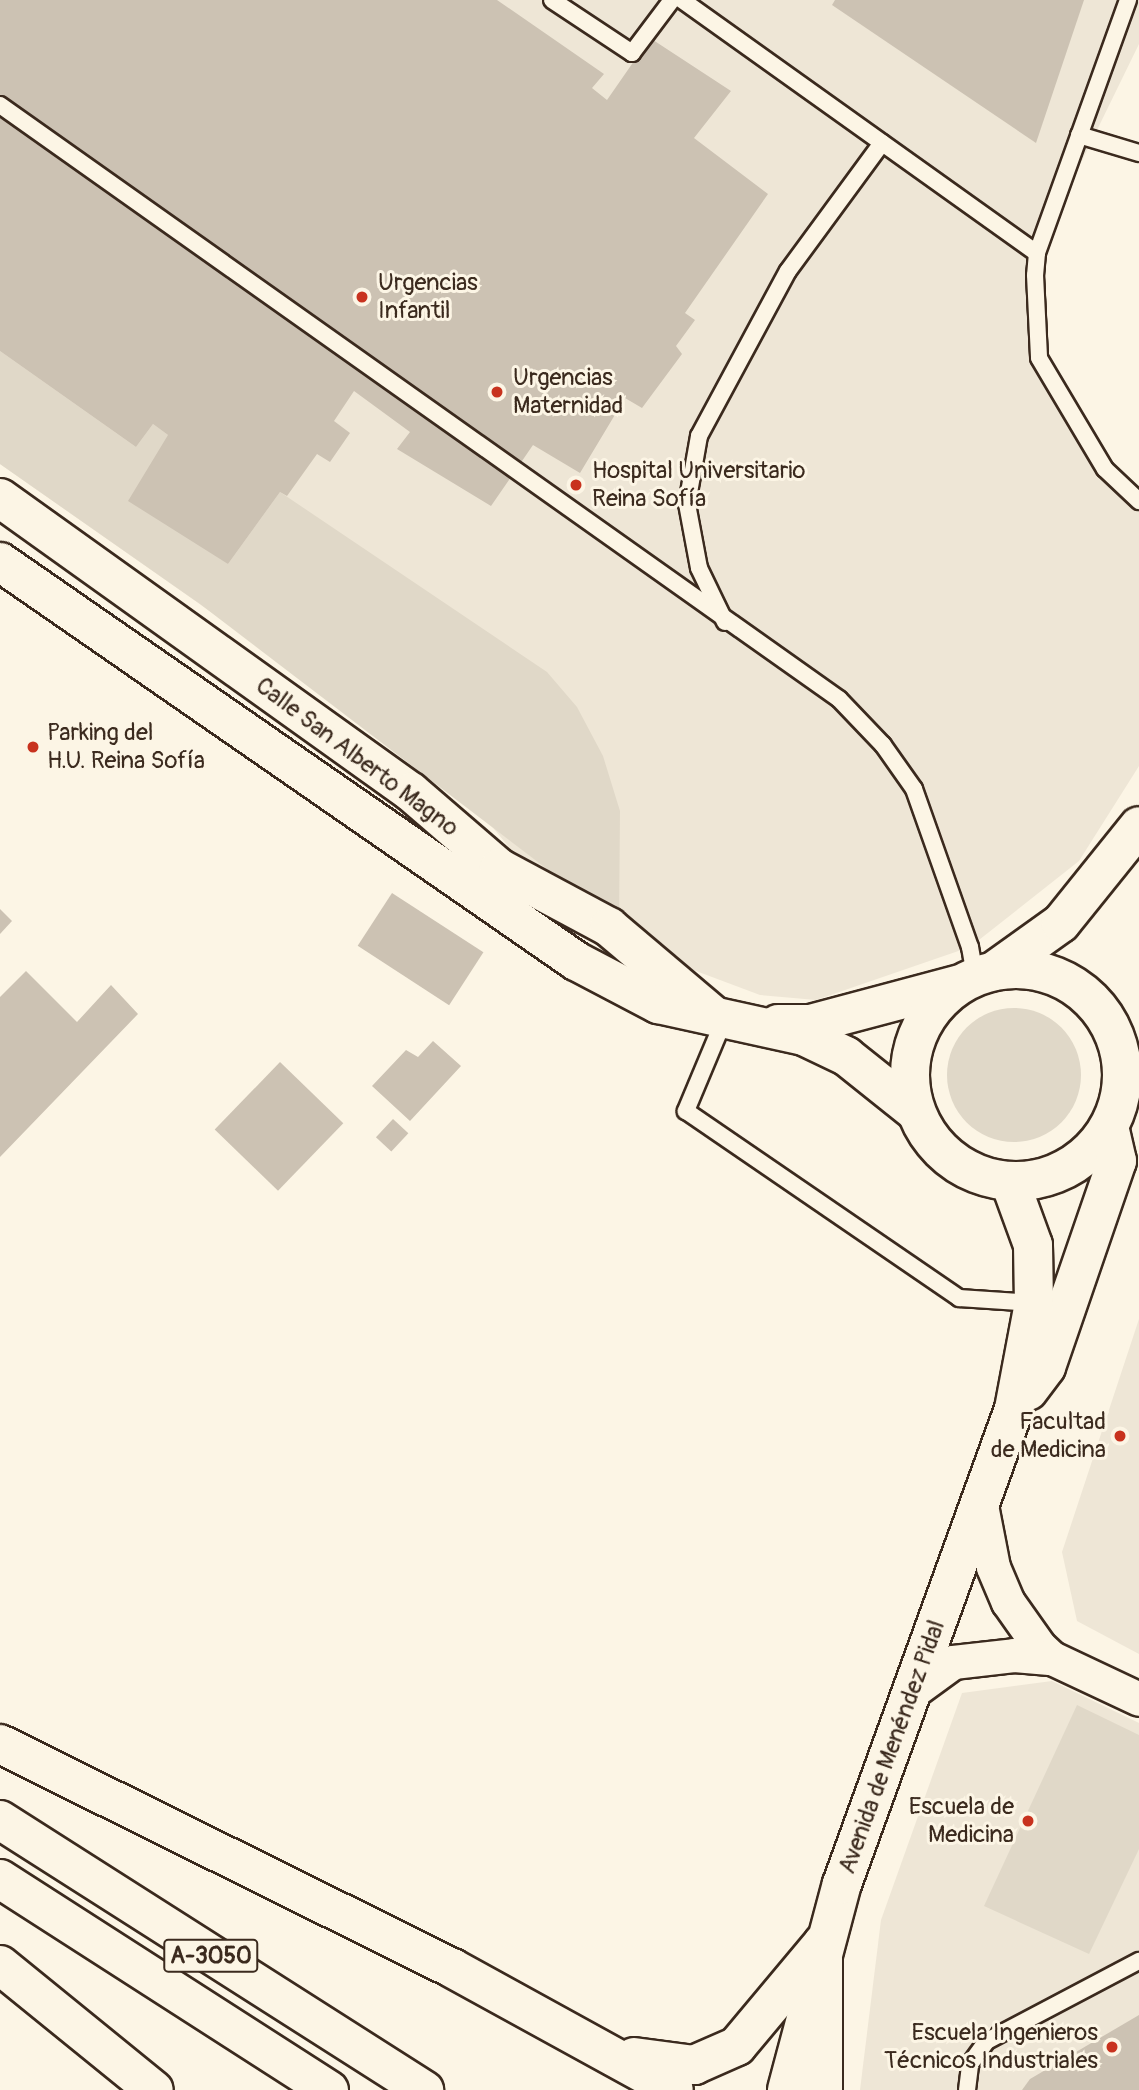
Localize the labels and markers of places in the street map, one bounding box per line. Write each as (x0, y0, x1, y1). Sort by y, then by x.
place label: Urgencias Infantil (378, 269, 478, 325)
marker: Urgencias Infantil (352, 287, 372, 307)
place label: Urgencias Maternidad (513, 364, 623, 420)
marker: Urgencias Maternidad (487, 382, 507, 402)
place label: Hospital Universitario Reina Sofía (592, 457, 805, 513)
marker: Hospital Universitario Reina Sofía (566, 475, 586, 495)
place label: Parking del H.U. Reina Sofía (47, 719, 205, 775)
marker: Parking del H.U. Reina Sofía (25, 739, 41, 755)
place label: Facultad de Medicina (991, 1408, 1106, 1464)
marker: Facultad de Medicina (1112, 1428, 1128, 1444)
place label: Escuela de Medicina (909, 1793, 1014, 1849)
marker: Escuela de Medicina (1020, 1813, 1036, 1829)
place label: Escuela Ingenieros Técnicos Industriales (884, 2019, 1098, 2075)
marker: Escuela Ingenieros Técnicos Industriales (1104, 2039, 1120, 2055)

